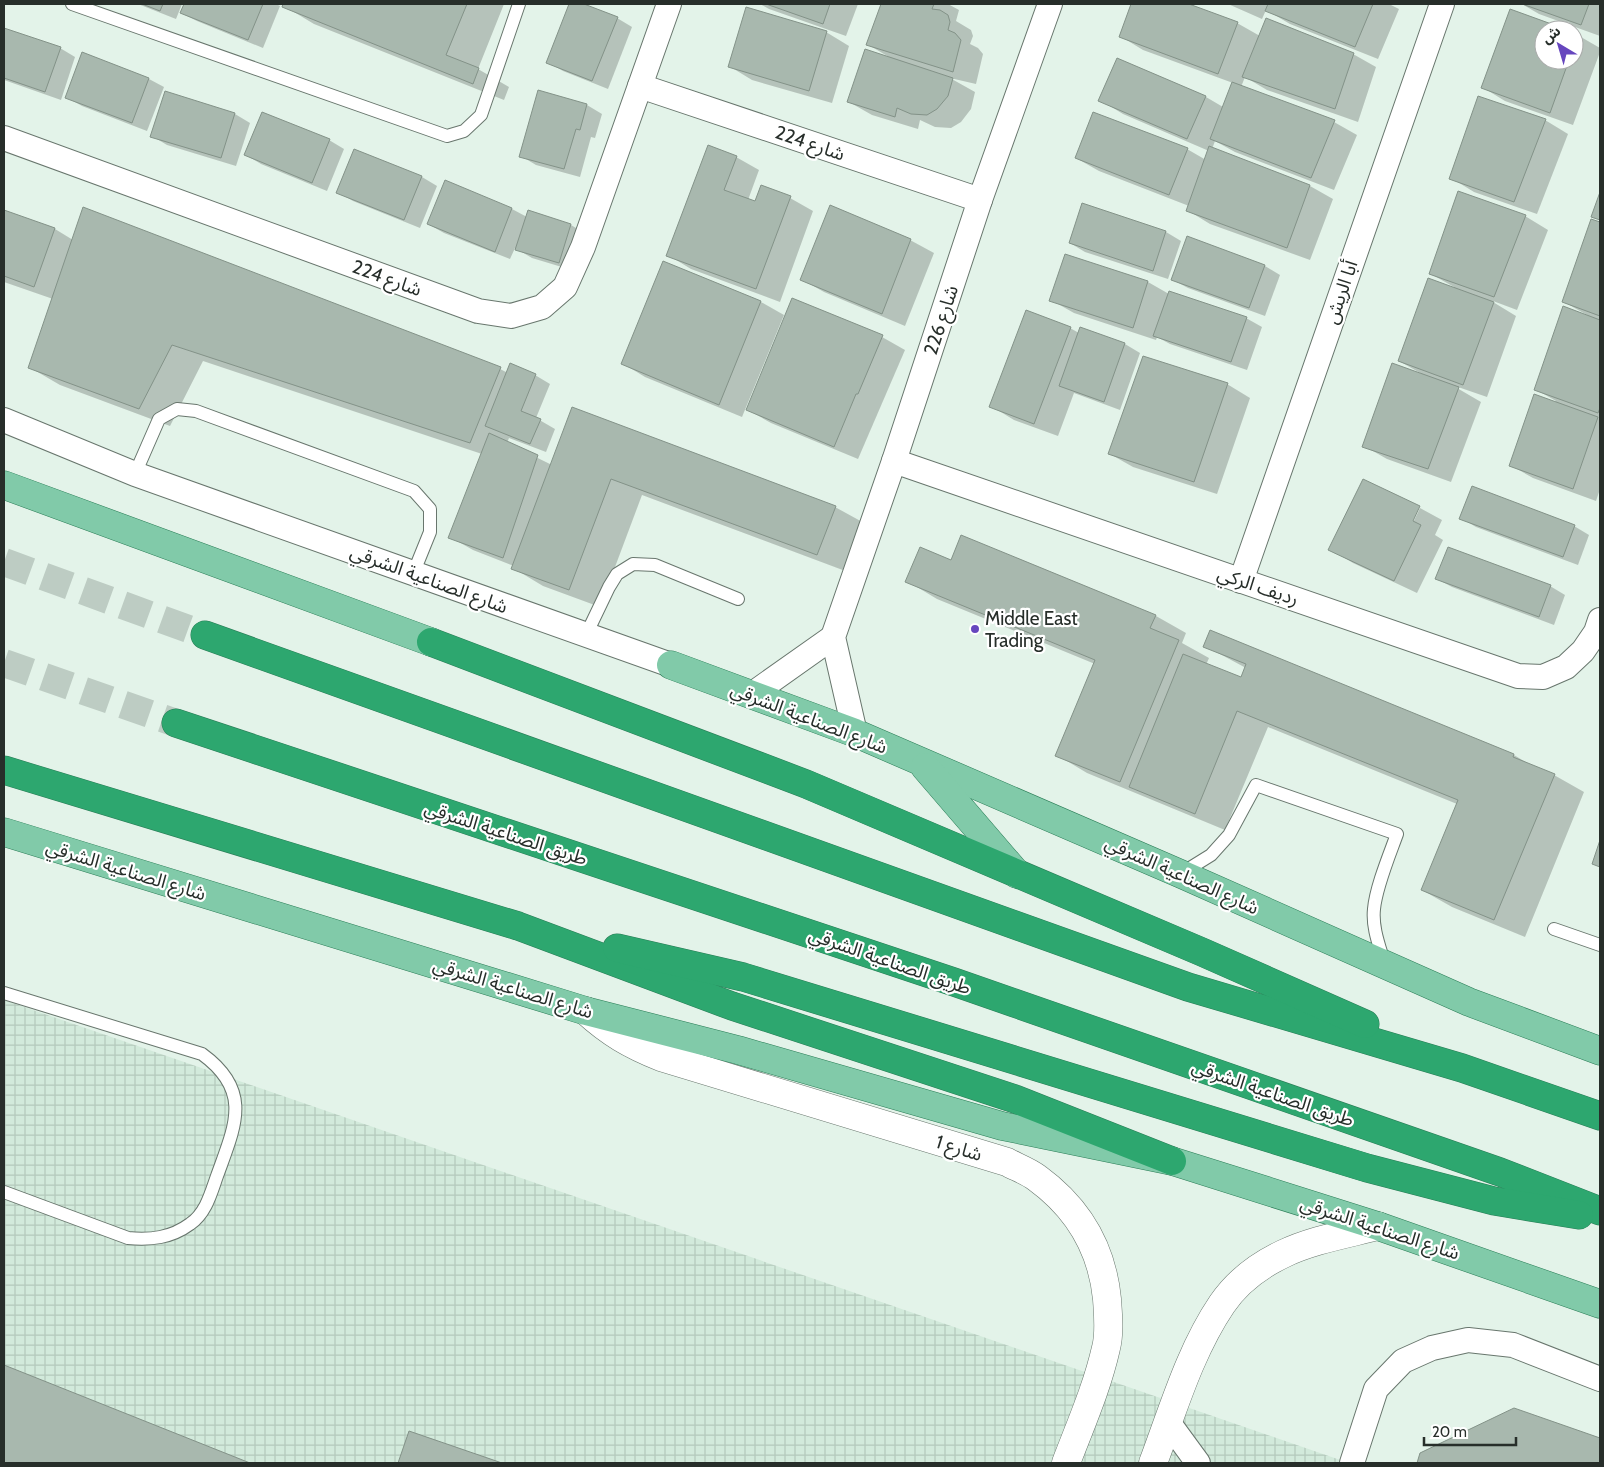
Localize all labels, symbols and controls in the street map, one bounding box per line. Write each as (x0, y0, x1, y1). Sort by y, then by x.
north arrow (1534, 20, 1584, 70)
text: ش (1538, 22, 1564, 48)
street label: شارع 224 (771, 120, 848, 168)
street label: شارع 224 (348, 255, 425, 303)
street label: أبا الريش (1319, 257, 1363, 327)
street label: شارع 226 (919, 282, 965, 358)
street label: شارع الصناعية الشرقي (346, 540, 511, 621)
street label: رديف الركي (1213, 561, 1302, 614)
place label: Middle East Trading (985, 607, 1078, 652)
marker: Middle East Trading (969, 623, 981, 635)
street label: شارع الصناعية الشرقي (726, 678, 891, 762)
street label: طريق الصناعية الشرقي (421, 796, 590, 873)
street label: شارع الصناعية الشرقي (1100, 831, 1263, 922)
street label: شارع الصناعية الشرقي (42, 835, 209, 909)
street label: طريق الصناعية الشرقي (805, 922, 974, 1003)
street label: شارع الصناعية الشرقي (429, 953, 596, 1027)
street label: طريق الصناعية الشرقي (1188, 1054, 1357, 1135)
street label: شارع 1 (932, 1130, 985, 1168)
street label: شارع الصناعية الشرقي (1296, 1191, 1463, 1268)
scale bar (1424, 1414, 1516, 1446)
text: 20 m (1432, 1423, 1467, 1441)

